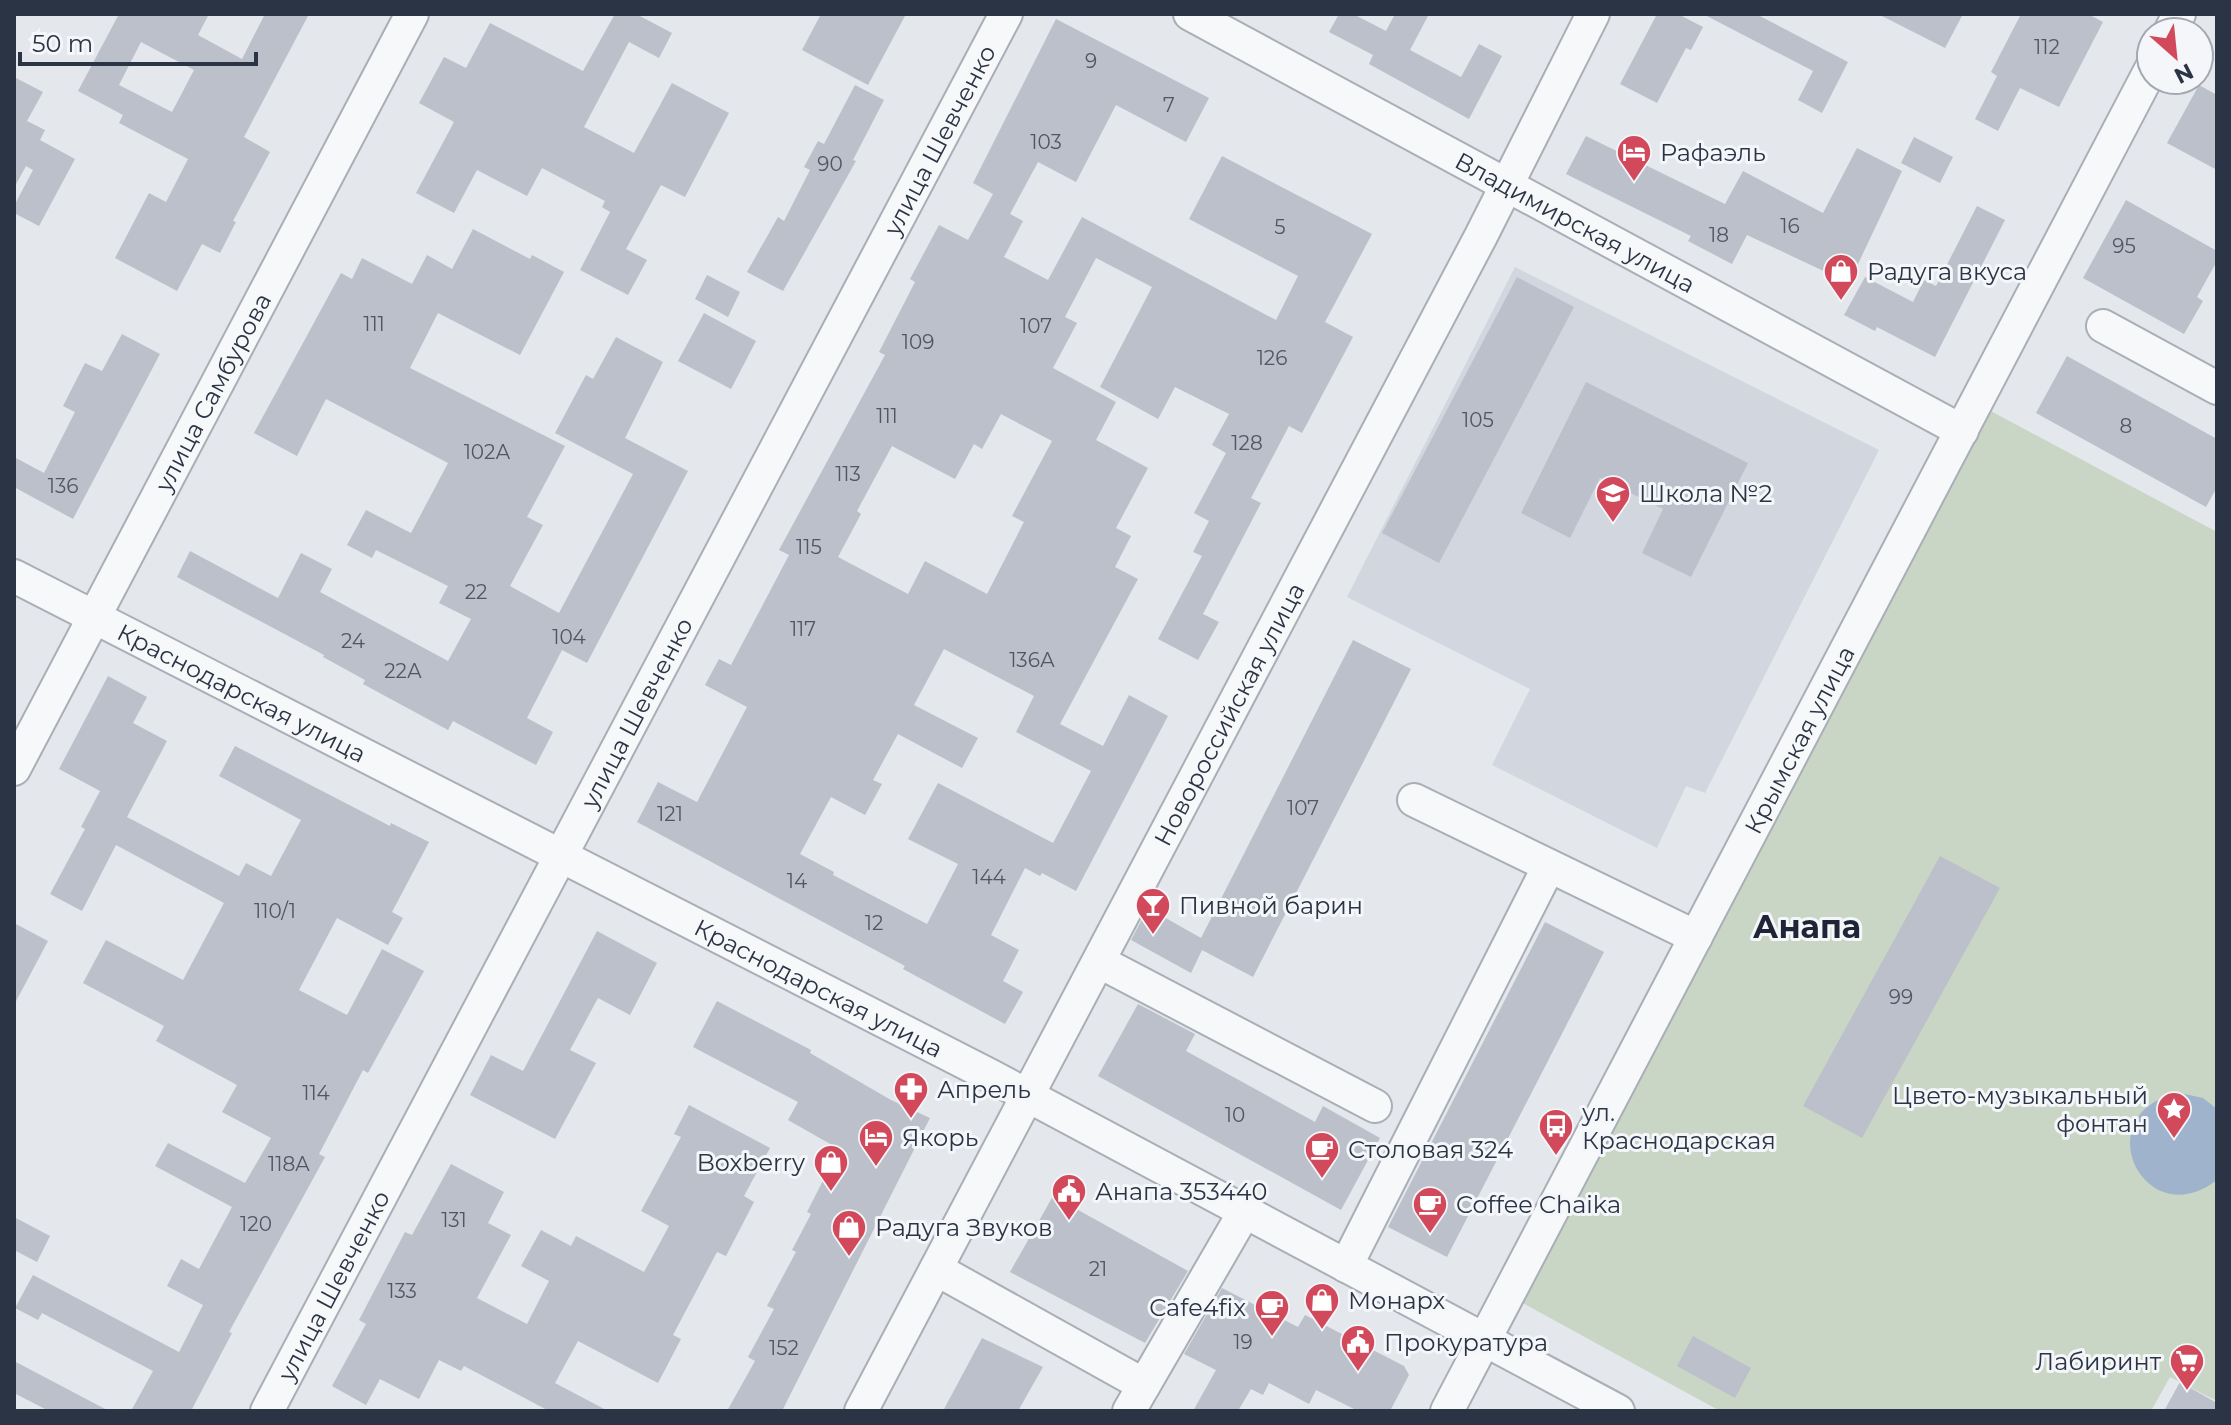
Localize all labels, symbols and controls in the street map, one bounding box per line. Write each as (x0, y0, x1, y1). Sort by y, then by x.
scale bar (20, 16, 256, 66)
north arrow (2135, 16, 2215, 96)
text: 50 m (32, 29, 93, 58)
house number: 112 (2034, 35, 2060, 59)
street label: улица Шевченко (877, 40, 1002, 241)
house number: 9 (1085, 49, 1097, 73)
text: N (2170, 57, 2198, 89)
house number: 7 (1163, 93, 1175, 117)
house number: 103 (1030, 130, 1062, 154)
hotel icon: Рафаэль (1615, 133, 1653, 183)
place label: Рафаэль (1660, 138, 1766, 167)
street label: Владимирская улица (1450, 146, 1700, 299)
house number: 90 (817, 152, 843, 176)
house number: 16 (1780, 214, 1800, 238)
house number: 5 (1274, 215, 1286, 239)
house number: 18 (1709, 223, 1729, 247)
house number: 95 (2112, 234, 2136, 258)
shop icon: Радуга вкуса (1822, 252, 1860, 302)
place label: Радуга вкуса (1867, 257, 2027, 286)
street label: улица Самбурова (148, 288, 277, 497)
house number: 111 (363, 312, 385, 336)
house number: 107 (1020, 314, 1052, 338)
house number: 109 (902, 330, 934, 354)
house number: 126 (1257, 346, 1287, 370)
house number: 111 (876, 404, 898, 428)
house number: 105 (1462, 408, 1494, 432)
house number: 8 (2120, 414, 2132, 438)
house number: 128 (1231, 431, 1263, 455)
house number: 102А (464, 440, 510, 464)
house number: 113 (835, 462, 861, 486)
house number: 136 (48, 474, 78, 498)
school or university icon: Школа №2 (1594, 474, 1632, 524)
place label: Школа №2 (1639, 479, 1772, 508)
house number: 115 (796, 535, 822, 559)
street label: Новороссийская улица (1147, 578, 1310, 851)
house number: 22 (465, 580, 487, 604)
street label: улица Шевченко (574, 613, 699, 814)
street label: Краснодарская улица (113, 617, 371, 768)
house number: 117 (790, 617, 816, 641)
house number: 104 (552, 625, 586, 649)
house number: 24 (341, 629, 365, 653)
street label: Крымская улица (1738, 641, 1860, 839)
house number: 136А (1009, 648, 1055, 672)
house number: 22А (384, 659, 422, 683)
house number: 107 (1287, 796, 1319, 820)
house number: 121 (657, 802, 683, 826)
house number: 144 (972, 865, 1006, 889)
house number: 14 (787, 869, 807, 893)
bar icon: Пивной барин (1134, 886, 1172, 936)
place label: Пивной барин (1179, 891, 1363, 920)
house number: 110/1 (254, 899, 296, 923)
district label: Анапа (1753, 907, 1861, 946)
house number: 12 (865, 911, 883, 935)
street label: Краснодарская улица (690, 912, 948, 1063)
house number: 99 (1889, 985, 1913, 1009)
pharmacy icon: Апрель (892, 1070, 930, 1120)
place label: Апрель (937, 1075, 1031, 1104)
house number: 114 (302, 1081, 330, 1105)
place label: Цвето-музыкальный фонтан (1892, 1081, 2148, 1138)
place icon: Цвето-музыкальный фонтан (2155, 1090, 2193, 1140)
place label: ул. Краснодарская (1581, 1098, 1776, 1155)
house number: 10 (1225, 1103, 1245, 1127)
bus stop icon: ул. Краснодарская (1537, 1107, 1575, 1157)
hotel icon: Якорь (857, 1118, 895, 1168)
place label: Якорь (902, 1123, 978, 1152)
cafe icon: Столовая 324 (1303, 1130, 1341, 1180)
place label: Столовая 324 (1348, 1135, 1513, 1164)
shop icon: Boxberry (812, 1143, 850, 1193)
place label: Boxberry (697, 1148, 805, 1177)
house number: 118А (268, 1152, 310, 1176)
public building icon: Анапа 353440 (1050, 1172, 1088, 1222)
place label: Анапа 353440 (1095, 1177, 1267, 1206)
street label: улица Шевченко (271, 1185, 396, 1386)
cafe icon: Coffee Chaika (1411, 1185, 1449, 1235)
place label: Coffee Chaika (1456, 1190, 1621, 1219)
house number: 131 (441, 1208, 467, 1232)
shop icon: Радуга Звуков (830, 1208, 868, 1258)
house number: 120 (240, 1212, 272, 1236)
place label: Радуга Звуков (875, 1213, 1053, 1242)
house number: 21 (1089, 1257, 1107, 1281)
house number: 133 (387, 1279, 417, 1303)
shop icon: Монарх (1303, 1281, 1341, 1331)
place label: Монарх (1348, 1286, 1446, 1315)
cafe icon: Cafe4fix (1253, 1288, 1291, 1338)
place label: Cafe4fix (1149, 1293, 1246, 1322)
public building icon: Прокуратура (1339, 1323, 1377, 1373)
place label: Прокуратура (1384, 1328, 1548, 1357)
house number: 19 (1233, 1330, 1253, 1354)
house number: 152 (769, 1336, 799, 1360)
supermarket icon: Лабиринт (2168, 1342, 2206, 1392)
place label: Лабиринт (2035, 1347, 2162, 1376)

